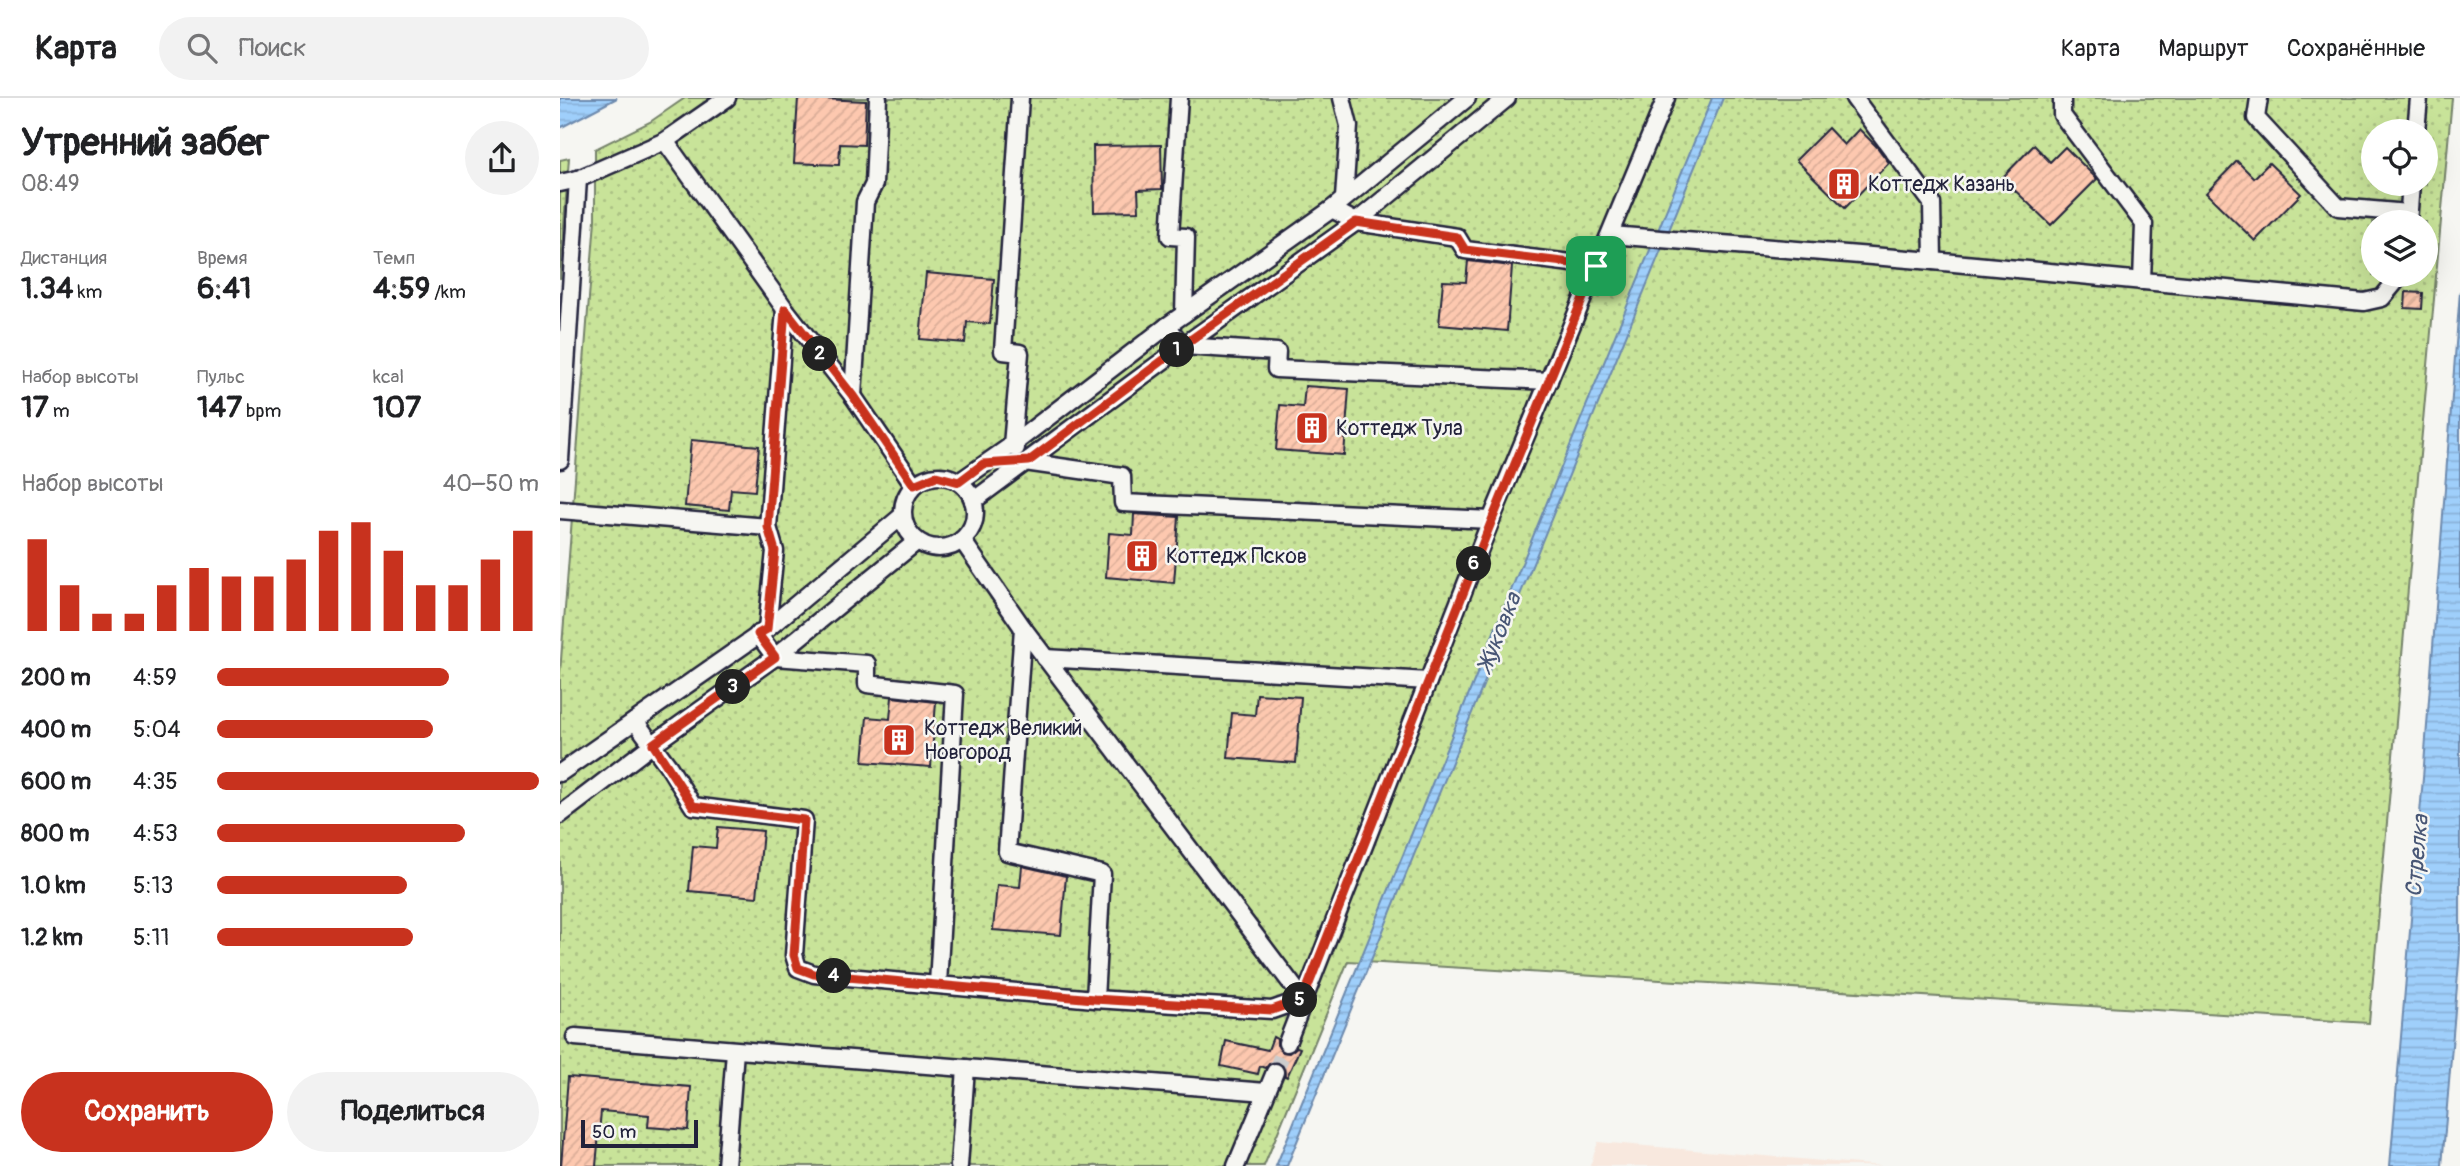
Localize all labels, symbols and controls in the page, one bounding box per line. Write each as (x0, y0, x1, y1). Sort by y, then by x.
search box (159, 17, 649, 80)
text: Карта (35, 28, 117, 69)
icon: search (183, 29, 221, 67)
text: Поиск (239, 32, 307, 64)
text: Карта (2061, 34, 2120, 63)
text: Маршрут (2158, 34, 2249, 63)
text: Сохранённые (2287, 34, 2425, 63)
text: Утренний забег (21, 119, 269, 167)
map controls (2361, 119, 2438, 287)
button: locate (2361, 119, 2438, 196)
button: share (465, 121, 539, 195)
building icon: Коттедж Казань (1825, 165, 1863, 203)
text: 08:49 (21, 169, 80, 198)
place label: Коттедж Казань (1868, 171, 2015, 198)
button: layers (2361, 210, 2438, 287)
pin (1566, 236, 1626, 296)
text: Дистанция (21, 246, 107, 270)
text: Время (197, 246, 248, 270)
text: Темп (373, 246, 415, 270)
icon: arrive (1577, 247, 1615, 285)
text: 1.34 (21, 270, 73, 307)
text: 6:41 (197, 270, 252, 307)
text: 4:59 (373, 270, 430, 307)
text: km (73, 280, 102, 304)
text: /km (430, 280, 466, 304)
pin: 1 (1160, 332, 1194, 368)
pin: 2 (803, 336, 838, 372)
text: 1 (1173, 337, 1180, 361)
text: 2 (814, 341, 825, 365)
text: Набор высоты (21, 365, 139, 389)
text: Пульс (197, 365, 245, 389)
text: kcal (373, 365, 404, 389)
text: 17 (21, 389, 49, 426)
text: 147 (197, 389, 242, 426)
text: 107 (373, 389, 421, 426)
text: m (49, 399, 70, 423)
text: bpm (242, 399, 281, 423)
building icon: Коттедж Тула (1293, 409, 1331, 447)
place label: Коттедж Тула (1336, 415, 1463, 442)
text: Набор высоты (21, 469, 163, 498)
text: 40–50 m (443, 469, 539, 498)
building icon: Коттедж Псков (1123, 537, 1161, 575)
place label: Коттедж Псков (1166, 543, 1307, 570)
pin: 6 (1457, 546, 1492, 582)
text: 6 (1468, 551, 1479, 575)
water label: Жуковка (1469, 587, 1528, 678)
text: 200 m (21, 663, 91, 692)
text: 4:59 (133, 663, 177, 692)
pin: 3 (716, 670, 750, 704)
text: 3 (727, 674, 738, 698)
text: 400 m (21, 715, 91, 744)
text: 5:04 (133, 715, 181, 744)
place label: Коттедж Великий Новгород (924, 715, 1082, 766)
building icon: Коттедж Великий Новгород (880, 721, 918, 759)
text: 600 m (21, 767, 91, 796)
text: 4:35 (133, 767, 178, 796)
water label: Стрелка (2399, 812, 2435, 898)
text: 800 m (21, 819, 89, 848)
text: 4:53 (133, 819, 178, 848)
text: 1.0 km (21, 871, 86, 900)
text: 5:13 (133, 871, 173, 900)
text: 1.2 km (21, 923, 83, 952)
text: 5:11 (133, 923, 170, 952)
pin: 4 (816, 958, 852, 994)
text: 4 (828, 963, 839, 987)
pin: 5 (1282, 982, 1318, 1018)
text: 5 (1294, 987, 1305, 1011)
button: Сохранить (21, 1072, 273, 1152)
button: Поделиться (287, 1072, 539, 1152)
scale bar (581, 1117, 698, 1149)
text: 50 m (592, 1120, 636, 1144)

